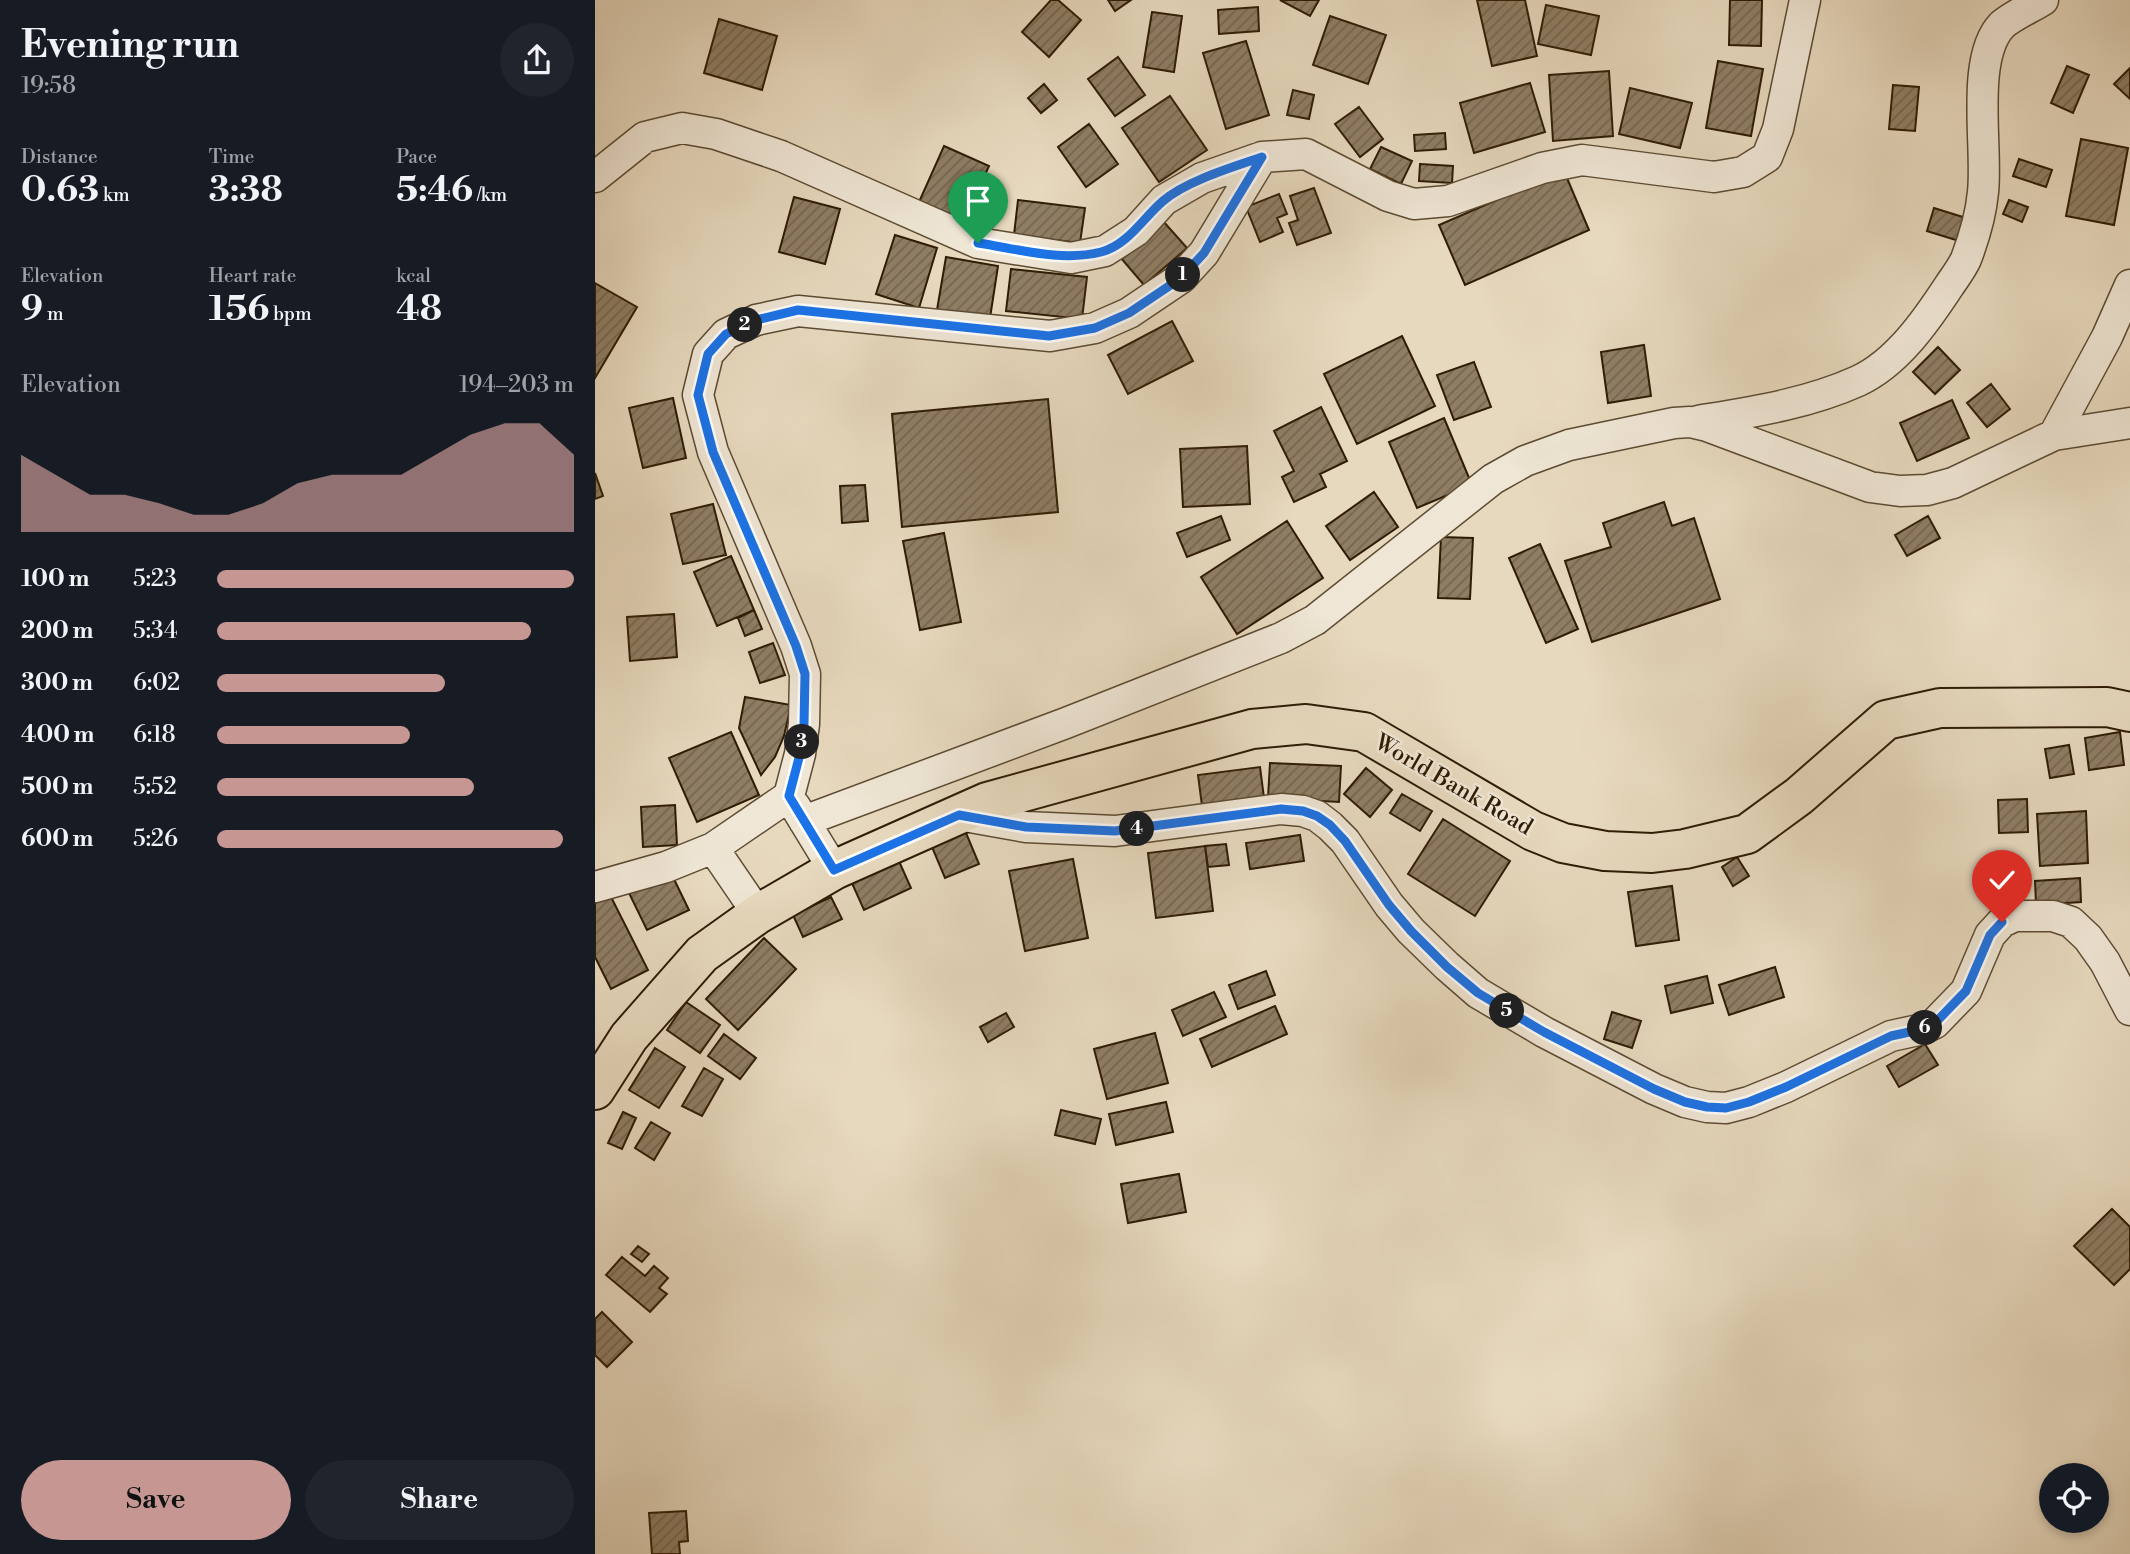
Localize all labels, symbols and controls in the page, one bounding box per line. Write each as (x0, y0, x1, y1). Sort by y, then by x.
text: Evening run (21, 22, 239, 69)
button: share (500, 23, 574, 97)
text: 19:58 (21, 72, 76, 100)
text: Distance (21, 145, 98, 169)
text: Time (209, 145, 254, 169)
text: Pace (396, 145, 437, 169)
text: 0.63 (21, 169, 99, 212)
text: 3:38 (209, 169, 283, 212)
text: 5:46 (396, 169, 473, 212)
pin (948, 171, 1008, 243)
icon: arrive (959, 182, 997, 220)
text: km (99, 183, 130, 207)
text: /km (473, 183, 507, 207)
pin: 1 (1165, 258, 1201, 292)
text: 1 (1178, 262, 1187, 286)
text: Elevation (21, 264, 103, 288)
text: Heart rate (209, 264, 296, 288)
text: kcal (396, 264, 431, 288)
text: 9 (21, 288, 43, 331)
text: 156 (209, 288, 269, 331)
text: 48 (396, 288, 442, 331)
text: m (43, 302, 64, 326)
text: bpm (269, 302, 312, 326)
pin: 2 (727, 308, 763, 342)
text: 2 (739, 312, 750, 336)
text: Elevation (21, 371, 121, 399)
text: 194–203 m (459, 371, 574, 399)
text: 100 m (21, 565, 89, 593)
text: 5:23 (133, 565, 177, 593)
text: 200 m (21, 617, 93, 645)
text: 5:34 (133, 617, 178, 645)
text: 300 m (21, 669, 93, 697)
text: 6:02 (133, 669, 180, 697)
text: 400 m (21, 721, 94, 749)
text: 6:18 (133, 721, 176, 749)
pin: 3 (785, 724, 819, 760)
street label: World Bank Road (1369, 728, 1538, 841)
text: 3 (796, 729, 807, 753)
text: 500 m (21, 773, 93, 801)
text: 5:52 (133, 773, 177, 801)
pin: 4 (1119, 812, 1155, 846)
text: 4 (1130, 816, 1143, 840)
text: 600 m (21, 825, 94, 853)
text: 5:26 (133, 825, 178, 853)
pin (1972, 850, 2032, 922)
icon: check (1983, 861, 2021, 899)
pin: 5 (1489, 993, 1525, 1028)
text: 5 (1501, 998, 1512, 1022)
pin: 6 (1907, 1010, 1943, 1046)
text: 6 (1919, 1015, 1930, 1039)
button: Save (21, 1460, 291, 1540)
button: Share (305, 1460, 574, 1540)
map controls (2039, 1463, 2109, 1533)
button: locate (2039, 1463, 2109, 1533)

